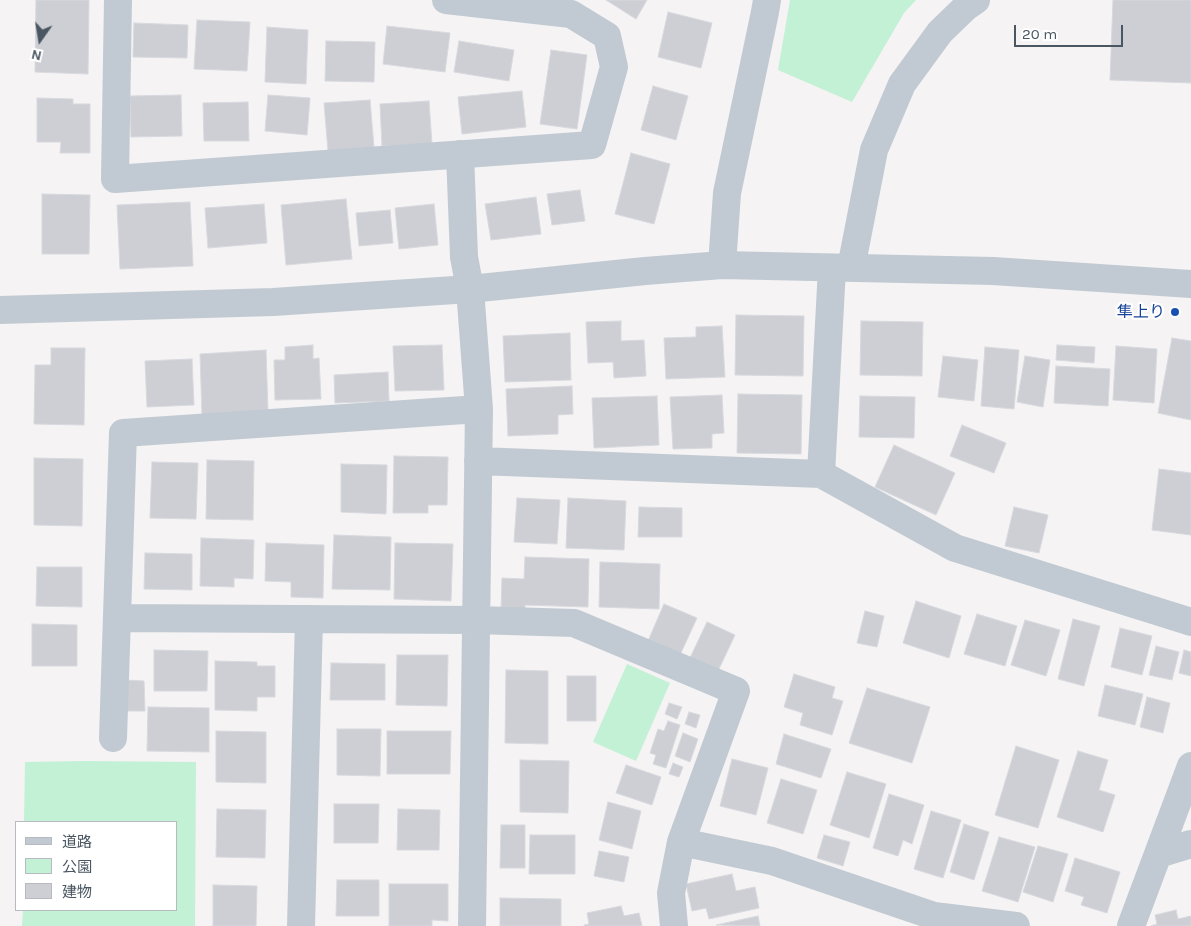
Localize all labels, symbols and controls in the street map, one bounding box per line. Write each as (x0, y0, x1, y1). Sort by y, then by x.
north arrow (15, 15, 65, 65)
scale bar (1016, 15, 1125, 47)
text: 20 m (1022, 25, 1057, 43)
text: N (30, 46, 43, 65)
place label: 隼上り (1117, 302, 1165, 322)
marker: 隼上り (1169, 306, 1181, 318)
legend (15, 821, 178, 911)
text: 道路 (62, 833, 92, 851)
text: 公園 (62, 858, 92, 876)
text: 建物 (62, 883, 92, 901)

